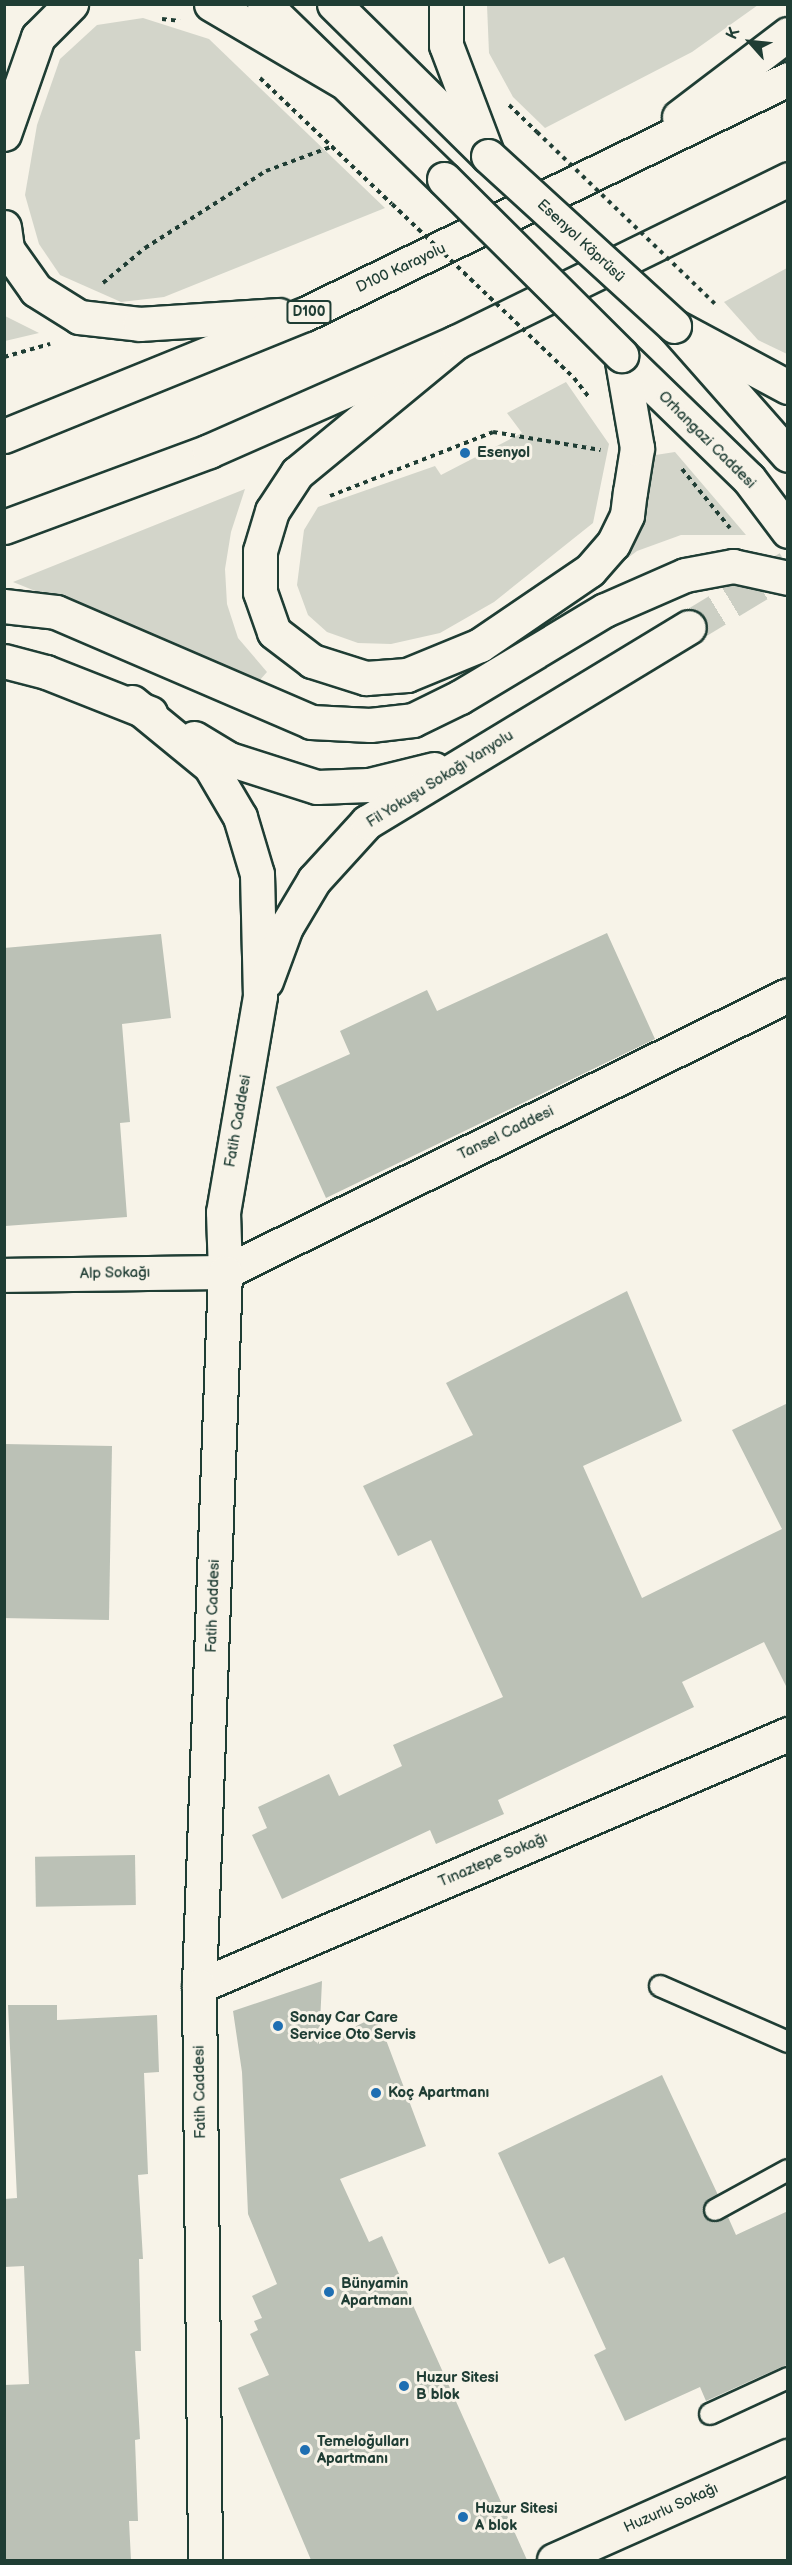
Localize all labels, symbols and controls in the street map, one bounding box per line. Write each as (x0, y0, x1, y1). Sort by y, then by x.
north arrow (720, 12, 780, 72)
text: K (723, 24, 744, 43)
street label: Esenyol Köprüsü (533, 196, 629, 286)
street label: D100 Karayolu (353, 239, 449, 297)
road number: D100 (285, 301, 333, 323)
street label: Orhangazi Caddesi (655, 388, 759, 492)
place label: Esenyol (477, 444, 530, 462)
marker: Esenyol (458, 446, 472, 460)
street label: Fil Yokuşu Sokağı Yanyolu (362, 726, 518, 832)
street label: Fatih Caddesi (221, 1073, 255, 1169)
street label: Tansel Caddesi (455, 1102, 557, 1164)
street label: Alp Sokağı (80, 1263, 150, 1283)
street label: Fatih Caddesi (202, 1559, 224, 1653)
street label: Tınaztepe Sokağı (436, 1829, 550, 1891)
place label: Sonay Car Care Service Oto Servis (290, 2008, 416, 2043)
marker: Sonay Car Care Service Oto Servis (271, 2019, 285, 2033)
street label: Fatih Caddesi (190, 2045, 210, 2139)
place label: Koç Apartmanı (388, 2084, 489, 2102)
marker: Koç Apartmanı (369, 2086, 383, 2100)
place label: Bünyamin Apartmanı (341, 2274, 412, 2309)
marker: Bünyamin Apartmanı (322, 2285, 336, 2299)
place label: Huzur Sitesi B blok (416, 2368, 499, 2403)
marker: Huzur Sitesi B blok (397, 2379, 411, 2393)
place label: Temeloğulları Apartmanı (317, 2432, 409, 2467)
marker: Temeloğulları Apartmanı (298, 2443, 312, 2457)
street label: Huzurlu Sokağı (621, 2479, 721, 2537)
place label: Huzur Sitesi A blok (475, 2499, 558, 2534)
marker: Huzur Sitesi A blok (456, 2510, 470, 2524)

